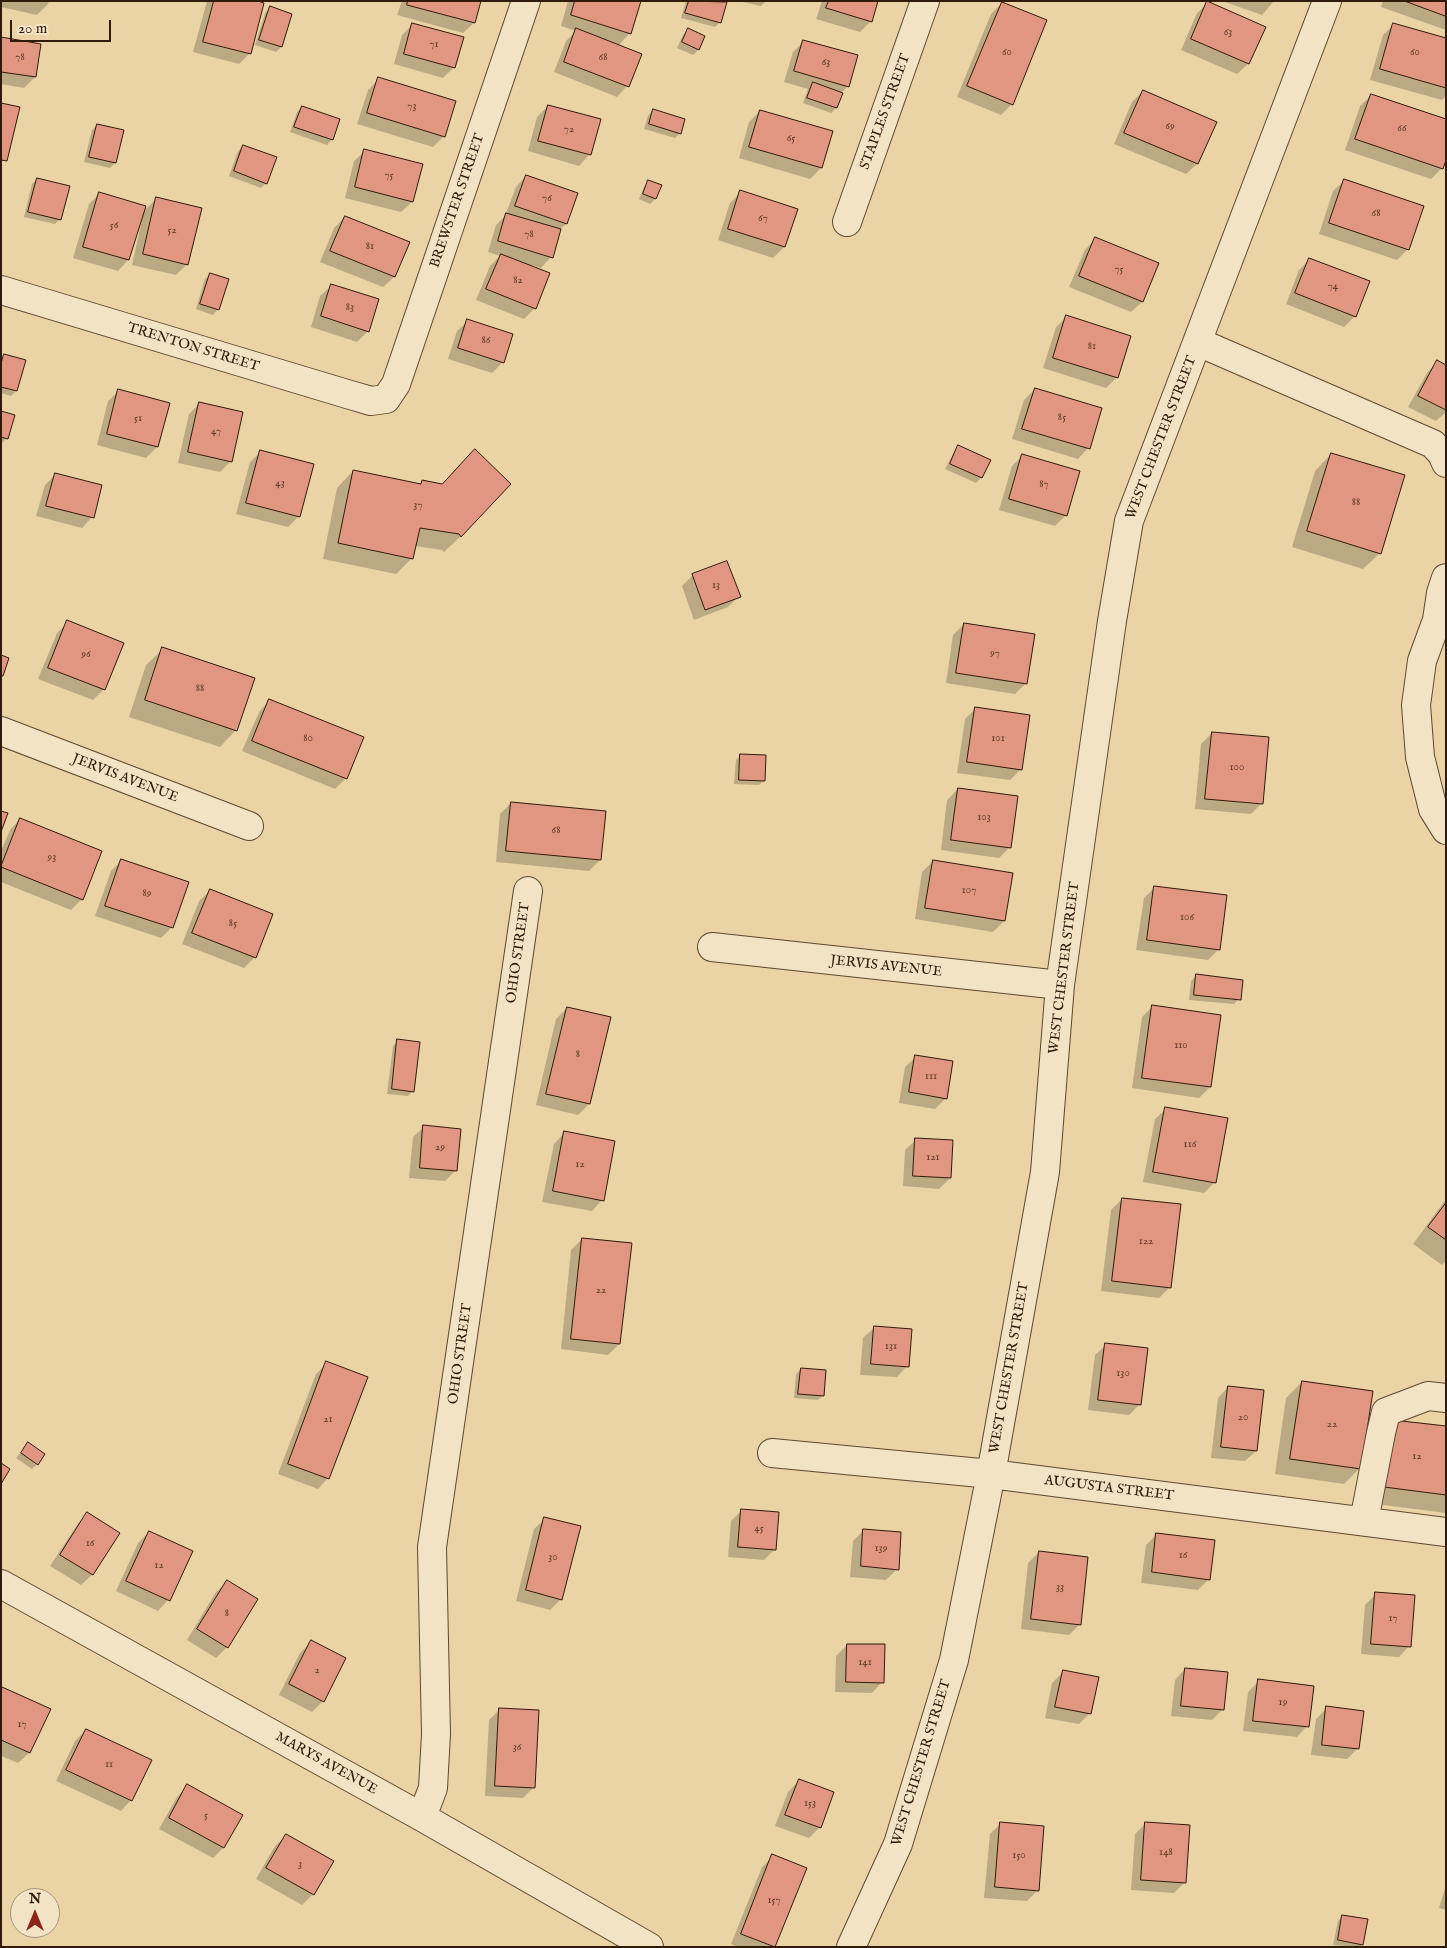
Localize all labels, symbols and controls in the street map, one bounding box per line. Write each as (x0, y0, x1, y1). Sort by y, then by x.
scale bar (12, 10, 114, 42)
text: 20 m (18, 19, 47, 38)
house number: 63 (1224, 26, 1232, 40)
house number: 71 (429, 38, 439, 52)
house number: 60 (1002, 46, 1012, 60)
house number: 60 (1410, 46, 1420, 60)
house number: 78 (15, 51, 25, 65)
house number: 68 (599, 51, 607, 65)
street label: STAPLES STREET (857, 52, 915, 172)
house number: 63 (822, 56, 830, 70)
house number: 73 (407, 100, 417, 114)
house number: 69 (1165, 120, 1175, 134)
house number: 66 (1397, 122, 1407, 136)
house number: 72 (564, 123, 574, 137)
street label: BREWSTER STREET (427, 132, 489, 270)
house number: 65 (787, 132, 795, 146)
house number: 75 (384, 169, 394, 183)
house number: 76 (542, 192, 552, 206)
house number: 68 (1372, 207, 1380, 221)
house number: 67 (758, 212, 768, 226)
house number: 56 (110, 219, 118, 233)
house number: 52 (167, 224, 177, 238)
house number: 78 (524, 228, 534, 242)
house number: 81 (366, 240, 374, 254)
house number: 75 (1114, 263, 1124, 277)
house number: 82 (513, 274, 523, 288)
house number: 74 (1328, 280, 1338, 294)
house number: 83 (346, 301, 354, 315)
street label: TRENTON STREET (125, 320, 261, 376)
house number: 86 (482, 334, 490, 348)
house number: 81 (1088, 340, 1096, 354)
street label: WEST CHESTER STREET (1123, 354, 1201, 522)
house number: 85 (1058, 411, 1066, 425)
house number: 51 (134, 412, 142, 426)
house number: 47 (211, 425, 221, 439)
house number: 43 (275, 477, 285, 491)
house number: 87 (1039, 478, 1049, 492)
house number: 88 (1352, 496, 1360, 510)
house number: 37 (413, 499, 423, 513)
house number: 13 (712, 579, 720, 593)
house number: 97 (990, 647, 1000, 661)
house number: 96 (81, 648, 91, 662)
house number: 88 (196, 682, 204, 696)
house number: 80 (303, 732, 313, 746)
house number: 101 (991, 732, 1005, 746)
street label: JERVIS AVENUE (70, 751, 180, 807)
house number: 100 (1230, 761, 1244, 775)
house number: 103 (977, 811, 991, 825)
house number: 68 (552, 824, 560, 838)
house number: 93 (48, 851, 56, 865)
street label: WEST CHESTER STREET (1046, 881, 1084, 1055)
house number: 107 (962, 884, 976, 898)
house number: 89 (142, 887, 152, 901)
street label: OHIO STREET (504, 902, 534, 1004)
house number: 106 (1180, 911, 1194, 925)
house number: 85 (229, 917, 237, 931)
street label: JERVIS AVENUE (829, 953, 943, 981)
house number: 110 (1174, 1039, 1188, 1053)
house number: 8 (576, 1048, 580, 1062)
house number: 111 (925, 1070, 937, 1084)
house number: 116 (1184, 1138, 1196, 1152)
house number: 29 (435, 1141, 445, 1155)
house number: 121 (926, 1151, 940, 1165)
house number: 12 (575, 1158, 585, 1172)
house number: 122 (1139, 1235, 1153, 1249)
street label: WEST CHESTER STREET (987, 1281, 1033, 1455)
house number: 22 (596, 1284, 606, 1298)
street label: OHIO STREET (446, 1303, 476, 1405)
house number: 131 (885, 1340, 897, 1354)
house number: 130 (1116, 1367, 1130, 1381)
house number: 20 (1238, 1411, 1248, 1425)
house number: 21 (323, 1413, 333, 1427)
house number: 22 (1327, 1418, 1337, 1432)
house number: 12 (1412, 1450, 1422, 1464)
street label: AUGUSTA STREET (1043, 1473, 1175, 1505)
house number: 45 (754, 1522, 764, 1536)
house number: 16 (86, 1537, 94, 1551)
house number: 139 (874, 1542, 888, 1556)
house number: 16 (1179, 1549, 1187, 1563)
house number: 30 (548, 1551, 558, 1565)
house number: 12 (154, 1559, 164, 1573)
house number: 33 (1056, 1581, 1064, 1595)
house number: 8 (225, 1607, 229, 1621)
house number: 17 (1388, 1612, 1398, 1626)
house number: 141 (858, 1656, 872, 1670)
house number: 2 (314, 1664, 320, 1678)
street label: WEST CHESTER STREET (889, 1678, 955, 1848)
house number: 19 (1279, 1696, 1287, 1710)
house number: 17 (17, 1718, 27, 1732)
street label: MARYS AVENUE (272, 1729, 380, 1799)
house number: 36 (513, 1741, 521, 1755)
house number: 11 (105, 1758, 113, 1772)
house number: 153 (804, 1797, 816, 1811)
house number: 5 (204, 1809, 208, 1823)
house number: 148 (1159, 1846, 1173, 1860)
house number: 150 (1012, 1849, 1026, 1863)
house number: 3 (298, 1858, 302, 1872)
north arrow (10, 1888, 60, 1938)
text: N (29, 1890, 41, 1908)
house number: 157 (767, 1894, 781, 1908)

